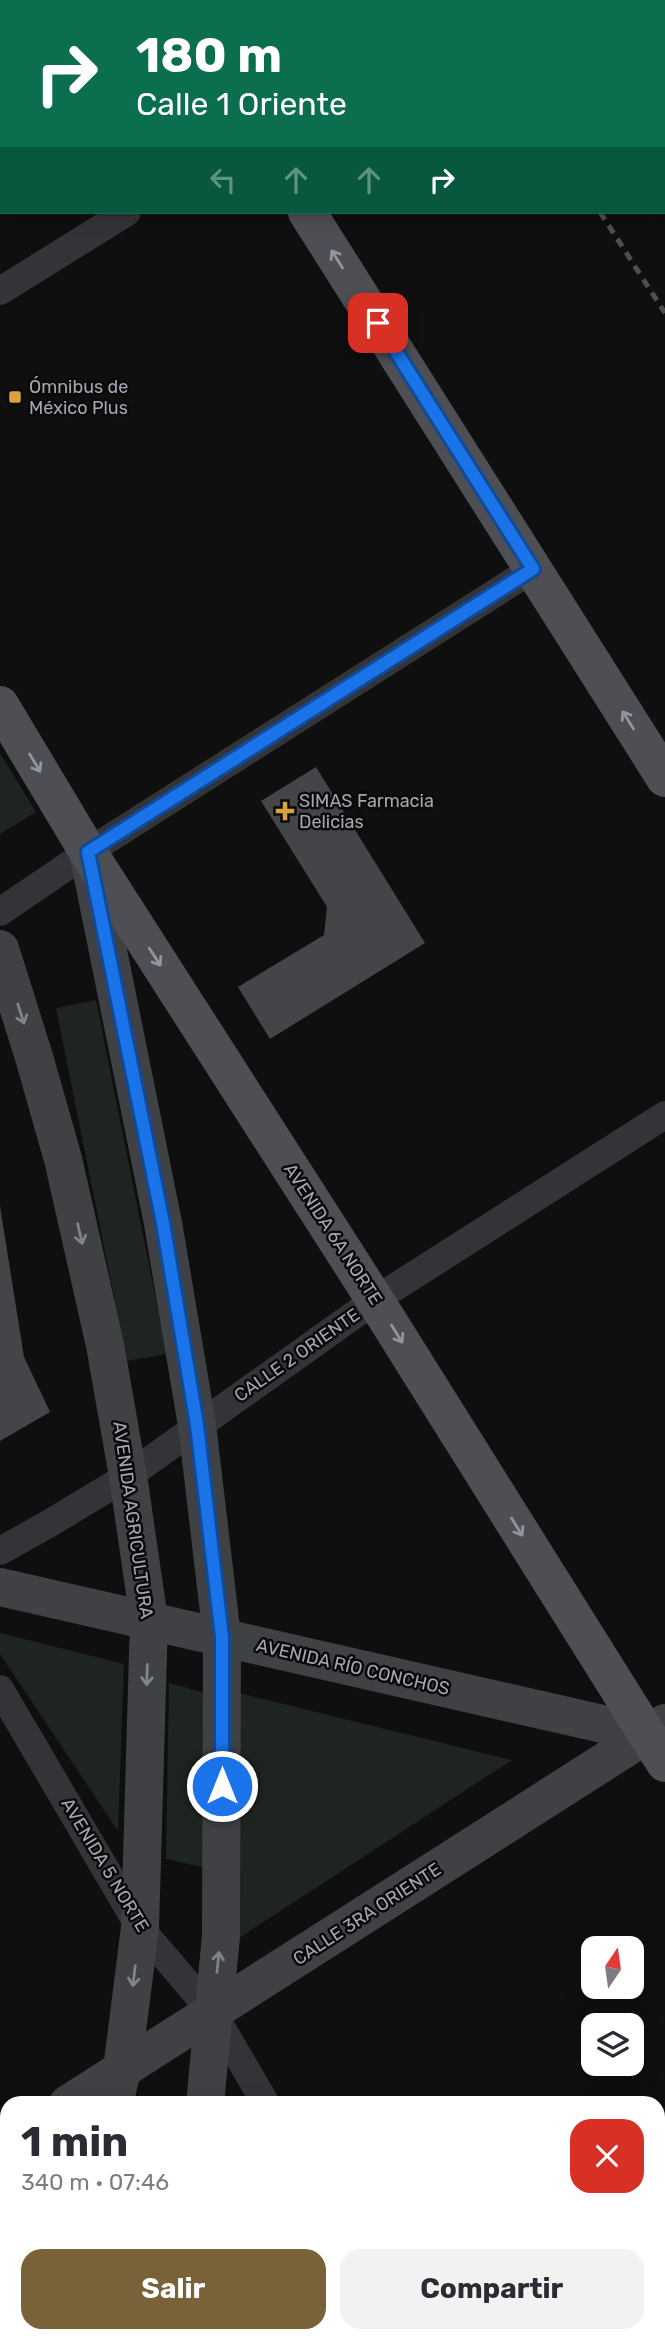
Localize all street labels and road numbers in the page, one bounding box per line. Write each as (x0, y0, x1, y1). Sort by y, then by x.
street label: AVENIDA 6A NORTE (279, 1159, 387, 1309)
street label: CALLE 2 ORIENTE (230, 1304, 364, 1406)
street label: AVENIDA AGRICULTURA (108, 1420, 158, 1620)
street label: AVENIDA RÍO CONCHOS (254, 1634, 452, 1700)
street label: AVENIDA 5 NORTE (56, 1794, 154, 1936)
street label: CALLE 3RA ORIENTE (289, 1858, 445, 1970)

